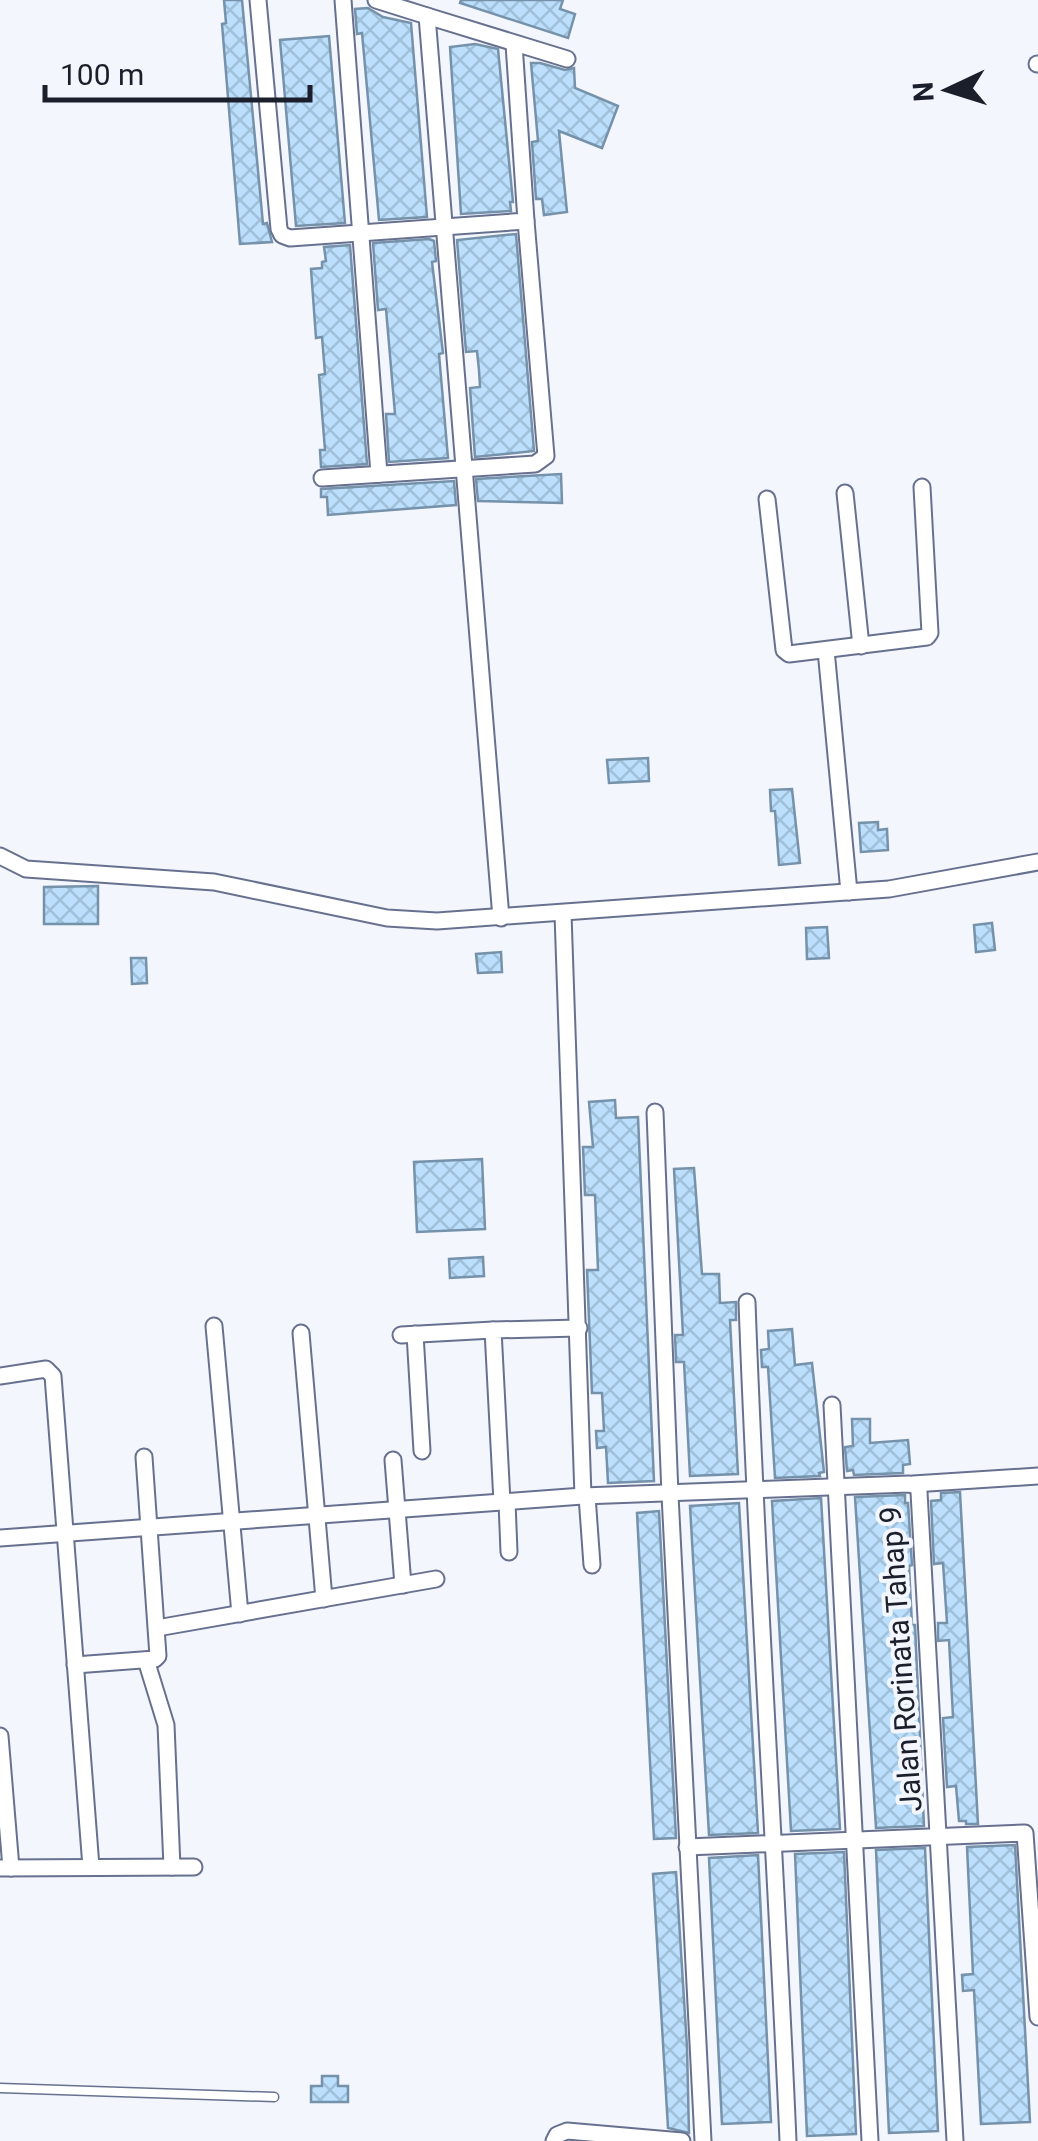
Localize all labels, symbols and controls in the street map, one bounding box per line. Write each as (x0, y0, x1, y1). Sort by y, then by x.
scale bar (45, 40, 310, 102)
north arrow (898, 40, 998, 140)
text: 100 m (60, 57, 144, 92)
text: N (906, 81, 941, 103)
street label: Jalan Rorinata Tahap 9 (872, 1505, 929, 1813)

